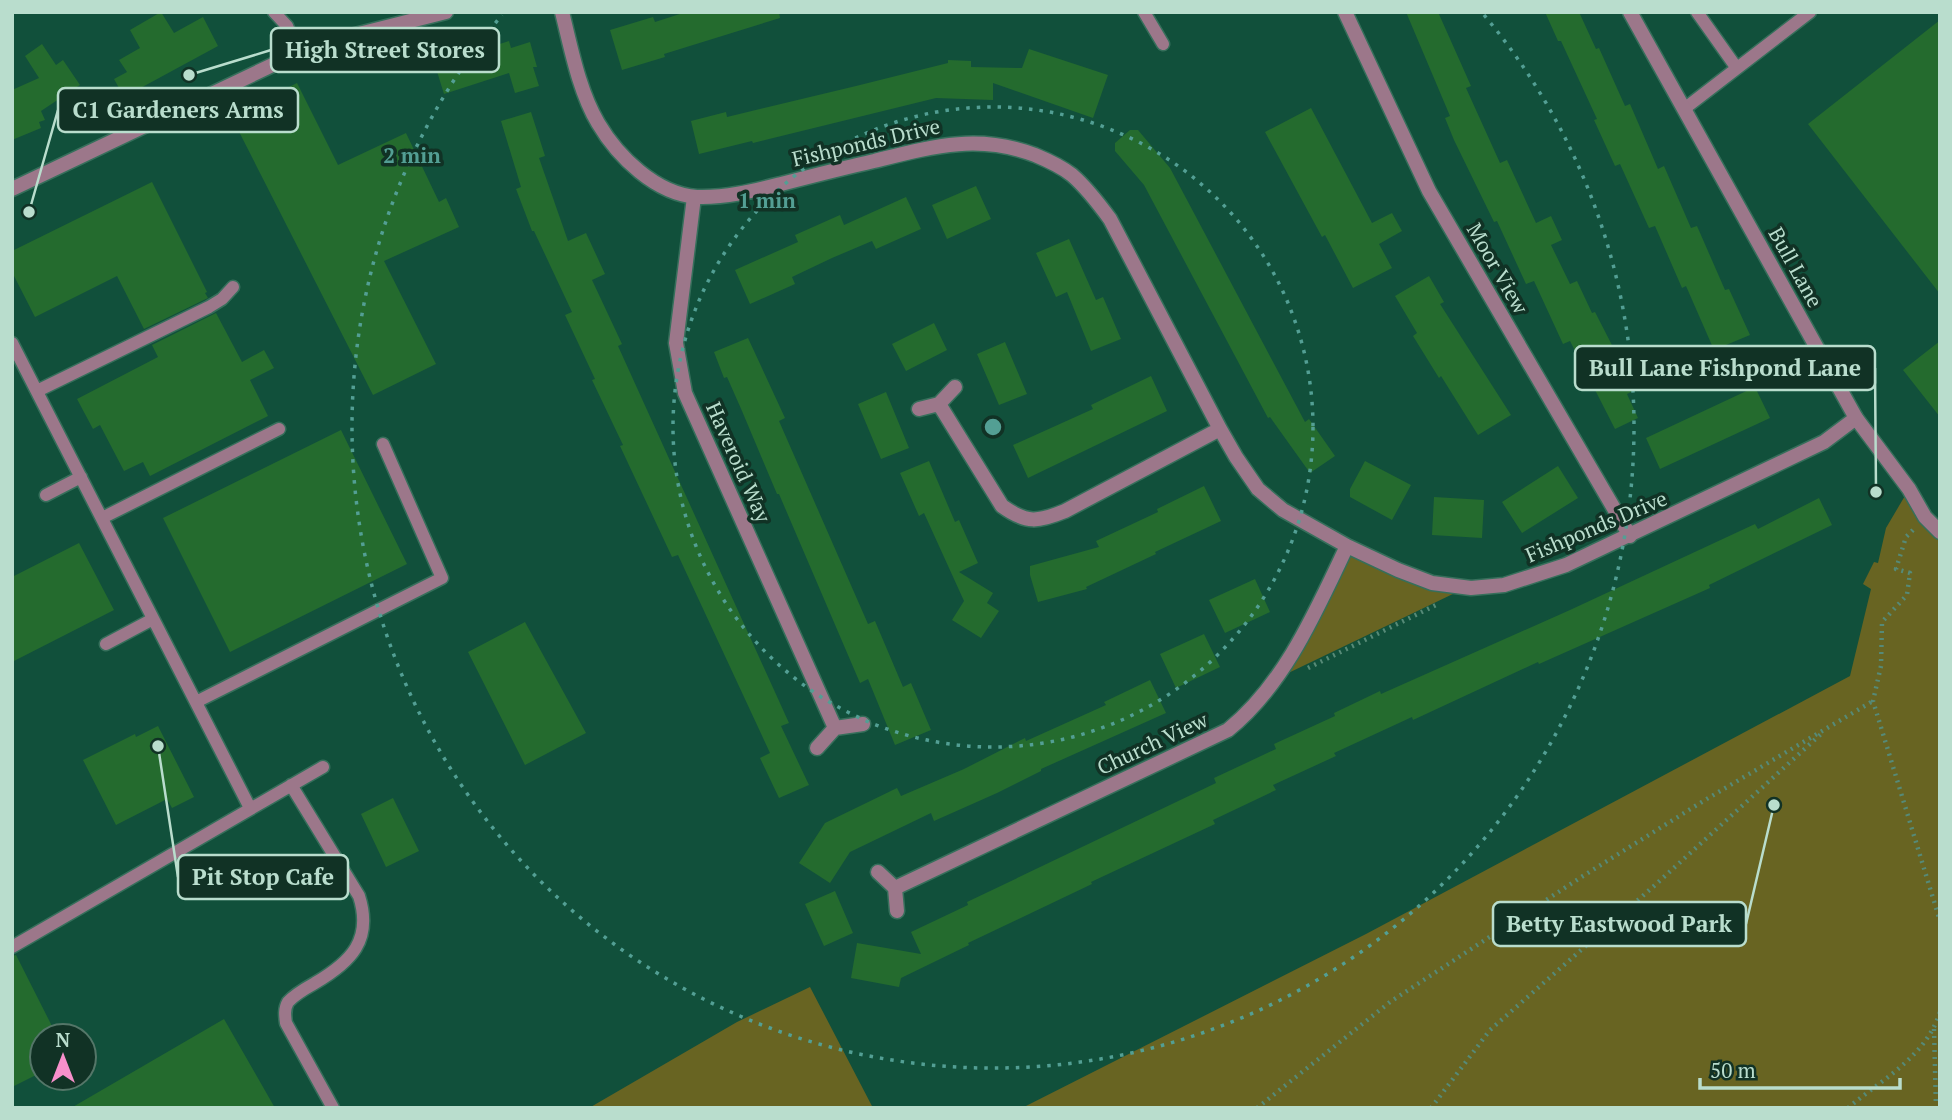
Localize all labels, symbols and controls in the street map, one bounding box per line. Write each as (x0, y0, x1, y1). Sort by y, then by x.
callout: High Street Stores (271, 28, 499, 72)
text: High Street Stores (285, 34, 485, 65)
callout: C1 Gardeners Arms (58, 88, 298, 132)
text: C1 Gardeners Arms (72, 94, 284, 125)
street label: Fishponds Drive (789, 111, 943, 173)
text: 2 min (383, 141, 441, 169)
text: 1 min (738, 186, 796, 214)
street label: Moor View (1461, 217, 1536, 319)
street label: Bull Lane (1762, 222, 1830, 312)
callout: Bull Lane Fishpond Lane (1575, 346, 1875, 390)
text: Bull Lane Fishpond Lane (1589, 352, 1861, 383)
street label: Haveroid Way (700, 397, 778, 527)
centre of rings (981, 415, 1005, 439)
street label: Fishponds Drive (1521, 484, 1671, 568)
street label: Church View (1092, 705, 1213, 781)
callout: Pit Stop Cafe (178, 855, 348, 899)
text: Pit Stop Cafe (192, 861, 334, 892)
callout: Betty Eastwood Park (1493, 902, 1746, 946)
text: Betty Eastwood Park (1506, 908, 1732, 939)
north arrow (28, 1022, 98, 1092)
text: N (56, 1027, 71, 1052)
scale bar (1700, 1046, 1899, 1090)
text: 50 m (1710, 1056, 1756, 1084)

